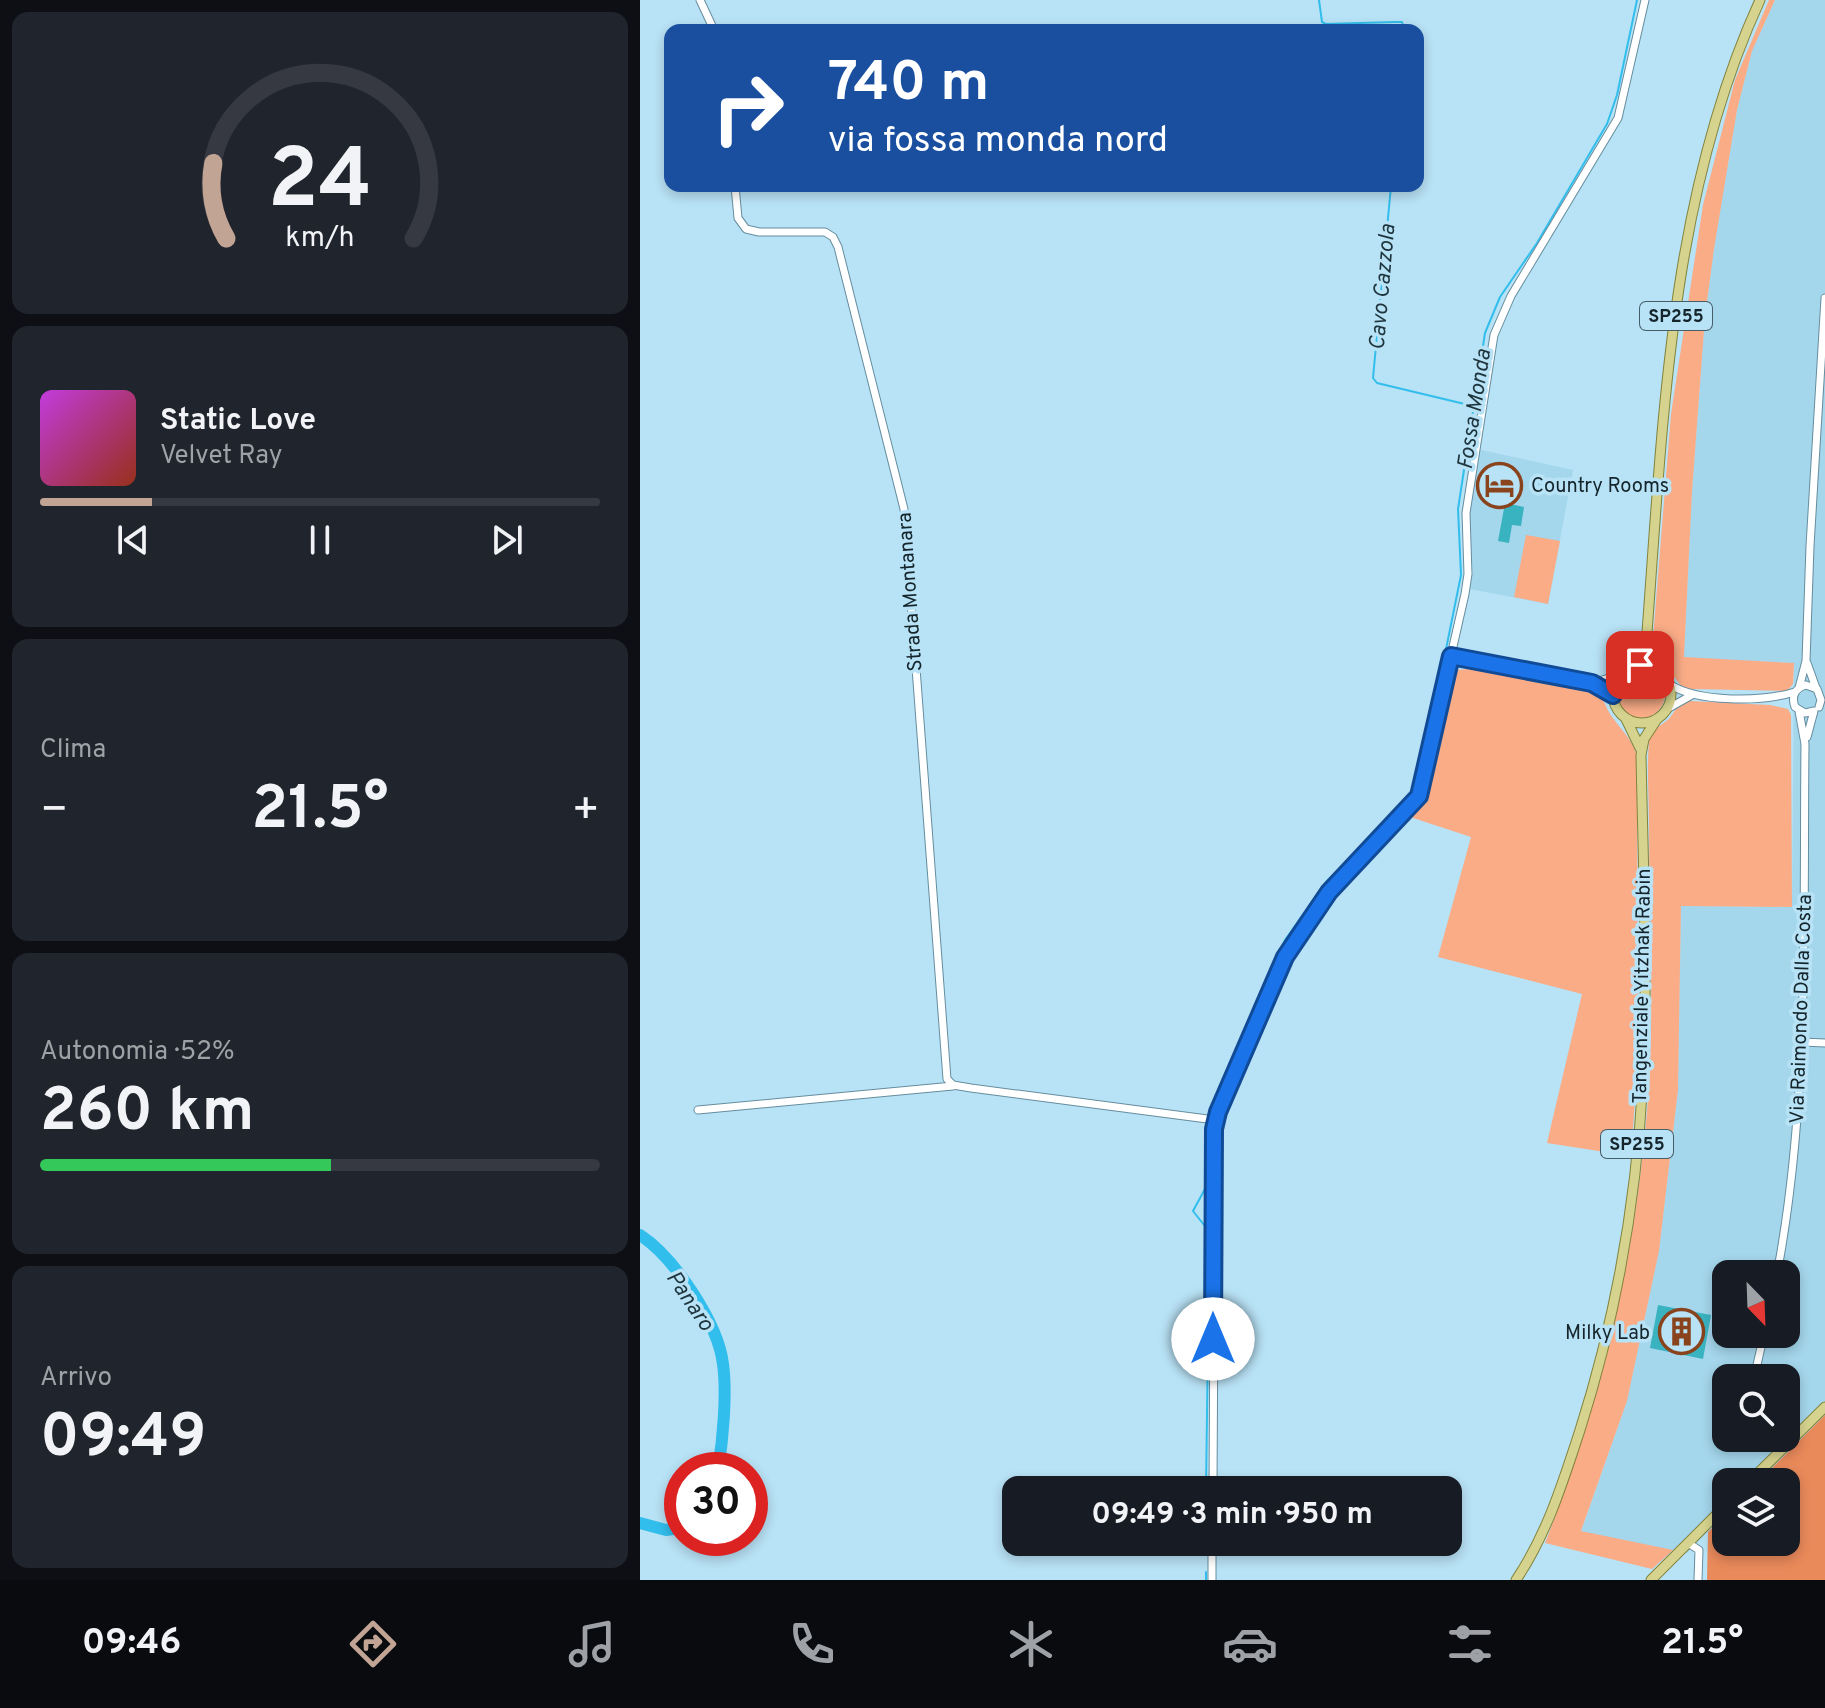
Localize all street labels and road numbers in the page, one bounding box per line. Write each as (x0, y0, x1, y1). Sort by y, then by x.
road number: SP255 (1640, 302, 1712, 330)
street label: Strada Montanara (892, 511, 930, 672)
street label: Tangenziale Yitzhak Rabin (1628, 868, 1658, 1104)
street label: Via Raimondo Dalla Costa (1785, 894, 1819, 1124)
road number: SP255 (1601, 1130, 1673, 1158)

